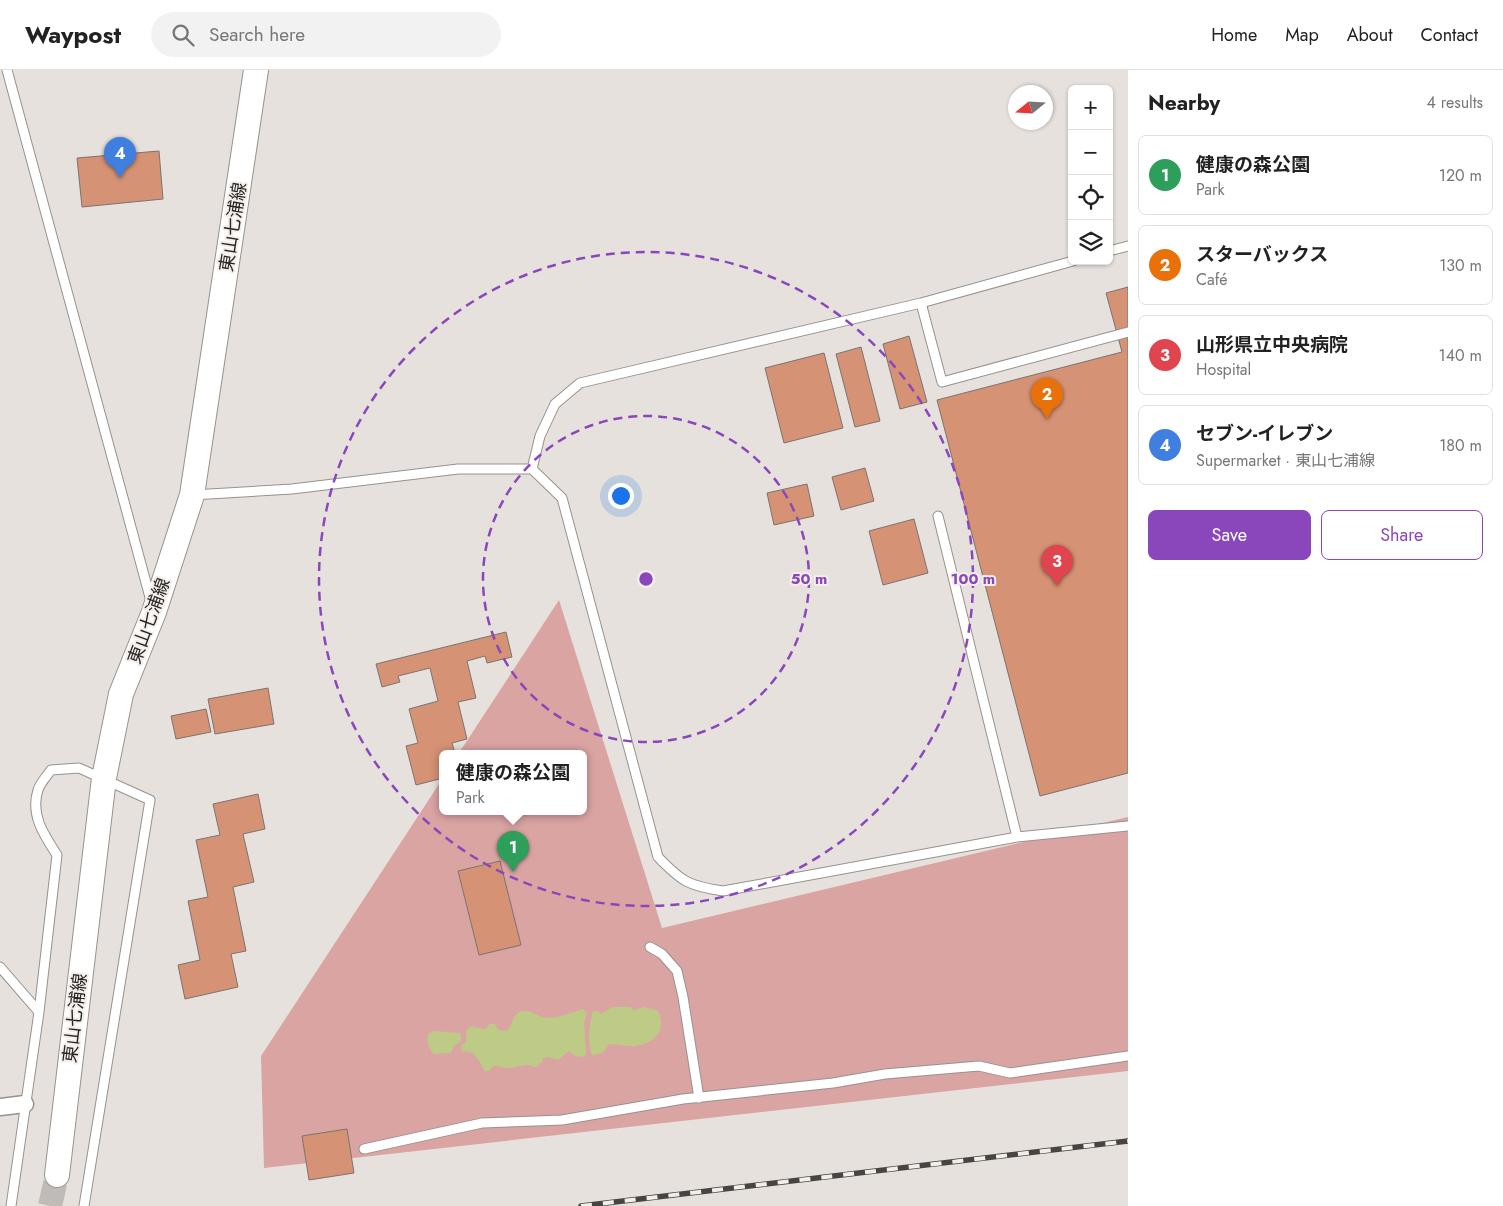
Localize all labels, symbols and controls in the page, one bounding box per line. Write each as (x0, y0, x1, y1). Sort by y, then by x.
search box (151, 12, 501, 57)
text: Waypost (25, 17, 121, 52)
icon: search (169, 21, 197, 49)
text: Search here (209, 21, 305, 48)
text: Home (1211, 22, 1257, 48)
text: Map (1285, 22, 1319, 48)
text: About (1347, 22, 1392, 48)
text: Contact (1420, 22, 1478, 48)
north arrow (1008, 85, 1053, 130)
map controls (1068, 85, 1113, 265)
button: + (1068, 85, 1113, 130)
text: Nearby (1148, 88, 1220, 118)
text: 4 results (1427, 91, 1483, 114)
button: − (1068, 130, 1113, 175)
pin: 4 (104, 137, 136, 178)
text: 健康の森公園 (1196, 151, 1310, 178)
text: 1 (1161, 164, 1169, 187)
text: 120 m (1439, 164, 1482, 187)
button: locate (1068, 175, 1113, 220)
text: Park (1196, 178, 1225, 201)
street label: 東山七浦線 (213, 181, 253, 273)
button: layers (1068, 220, 1113, 265)
text: スターバックス (1196, 241, 1328, 268)
text: 2 (1160, 254, 1170, 277)
text: 130 m (1439, 254, 1482, 277)
text: Café (1196, 268, 1227, 291)
text: 山形県立中央病院 (1196, 331, 1348, 358)
text: 3 (1160, 344, 1170, 367)
text: 140 m (1439, 344, 1482, 367)
text: Hospital (1196, 358, 1251, 381)
pin: 2 (1031, 378, 1063, 419)
text: セブン-イレブン (1196, 420, 1333, 447)
text: 4 (1159, 434, 1171, 457)
text: 180 m (1439, 434, 1482, 457)
text: Supermarket · 東山七浦線 (1196, 449, 1375, 472)
your location (608, 483, 634, 509)
button: Save (1148, 510, 1311, 560)
button: Share (1321, 510, 1483, 560)
pin: 3 (1041, 545, 1073, 586)
text: 50 m (791, 568, 827, 590)
text: 100 m (951, 568, 995, 590)
centre of rings (637, 570, 655, 588)
street label: 東山七浦線 (121, 574, 177, 668)
popup (439, 750, 587, 815)
text: 健康の森公園 (456, 759, 570, 786)
text: Park (456, 786, 485, 809)
pin: 1 (497, 831, 529, 872)
street label: 東山七浦線 (57, 972, 93, 1064)

